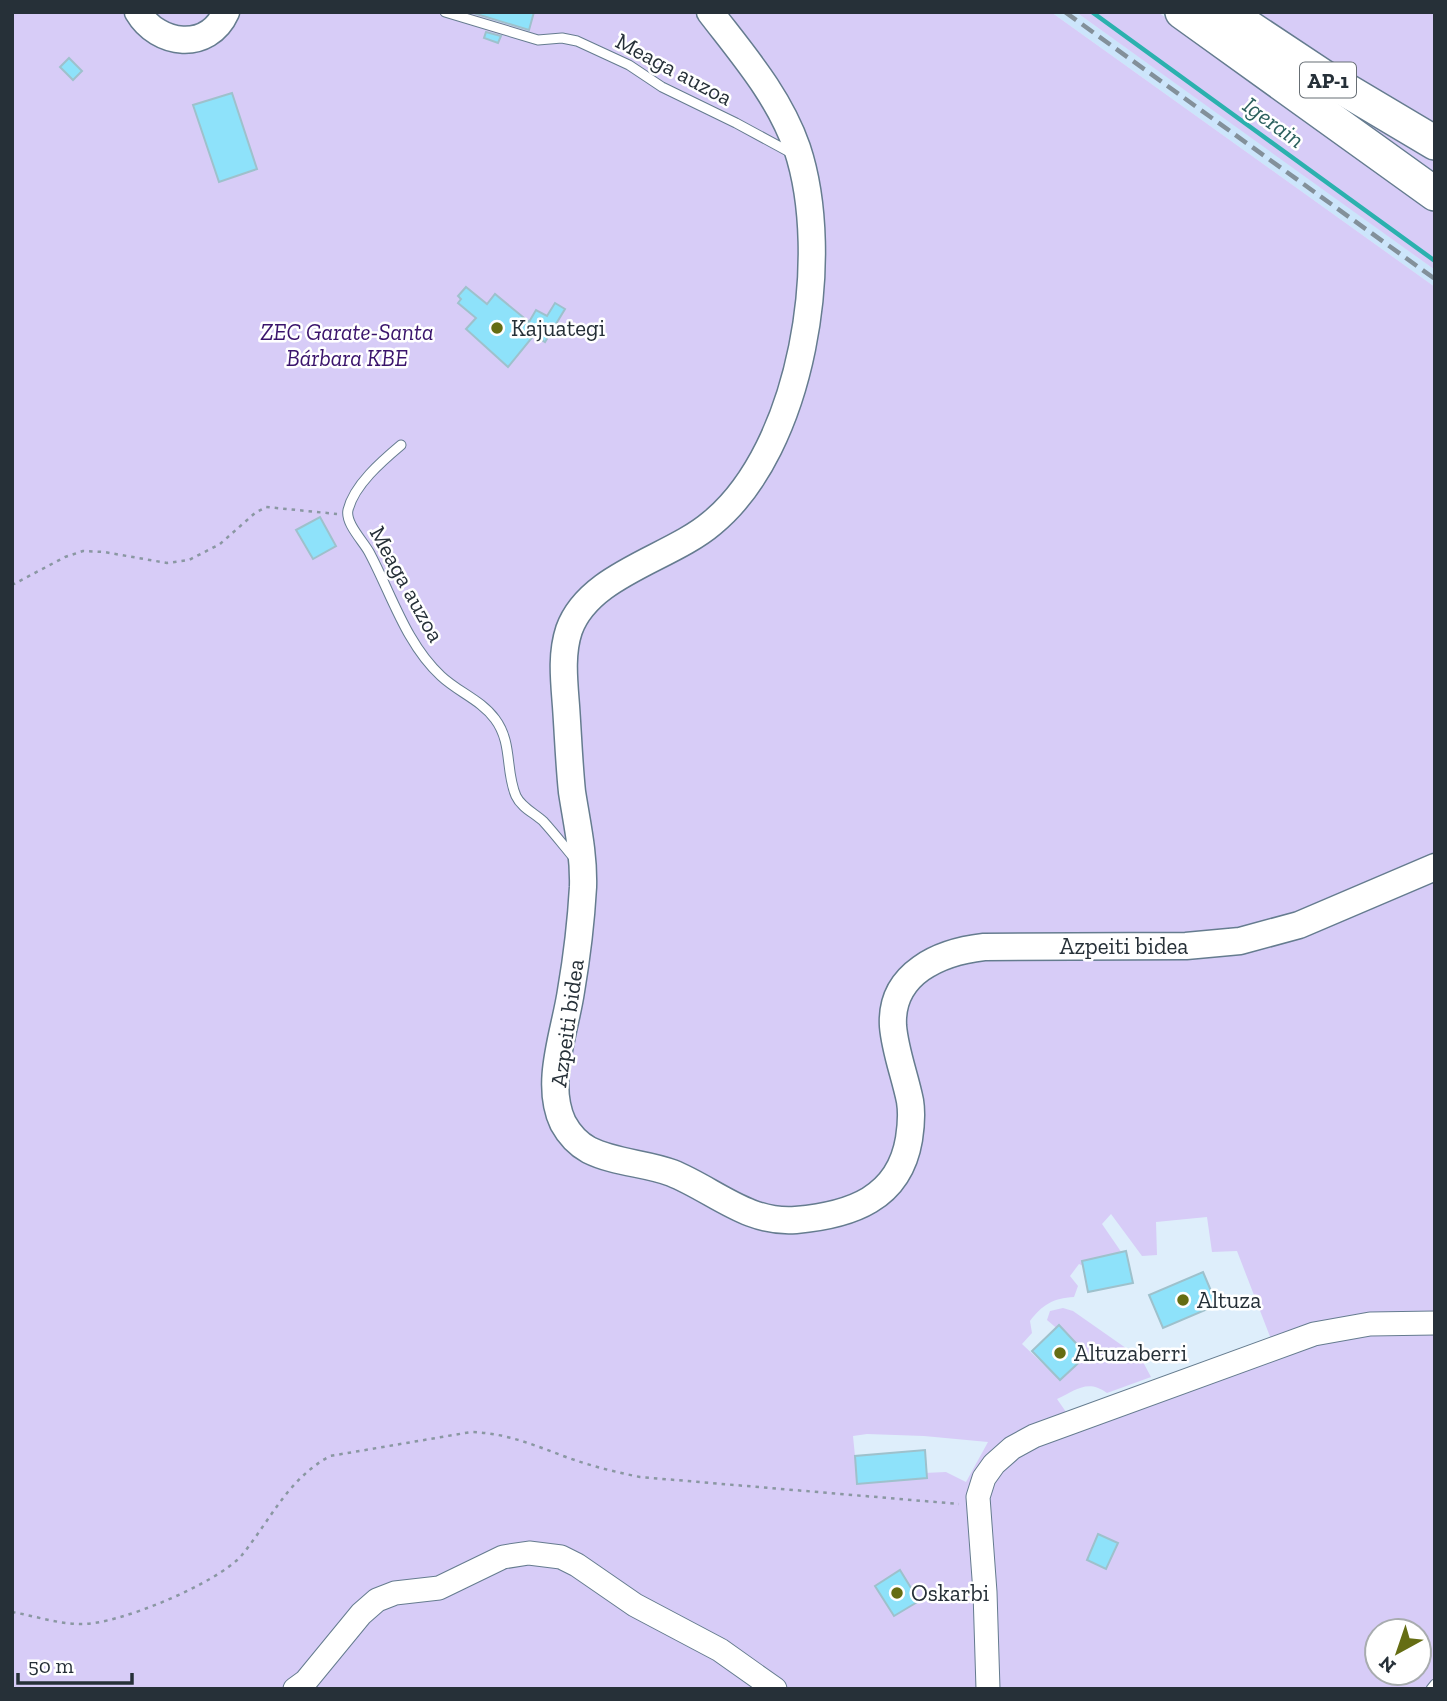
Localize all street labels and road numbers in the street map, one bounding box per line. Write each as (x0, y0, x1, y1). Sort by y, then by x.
street label: Meaga auzoa (611, 27, 737, 111)
road number: AP-1 (1300, 62, 1356, 98)
street label: Meaga auzoa (364, 521, 450, 647)
street label: Azpeiti bidea (1060, 932, 1188, 960)
street label: Azpeiti bidea (544, 957, 590, 1089)

